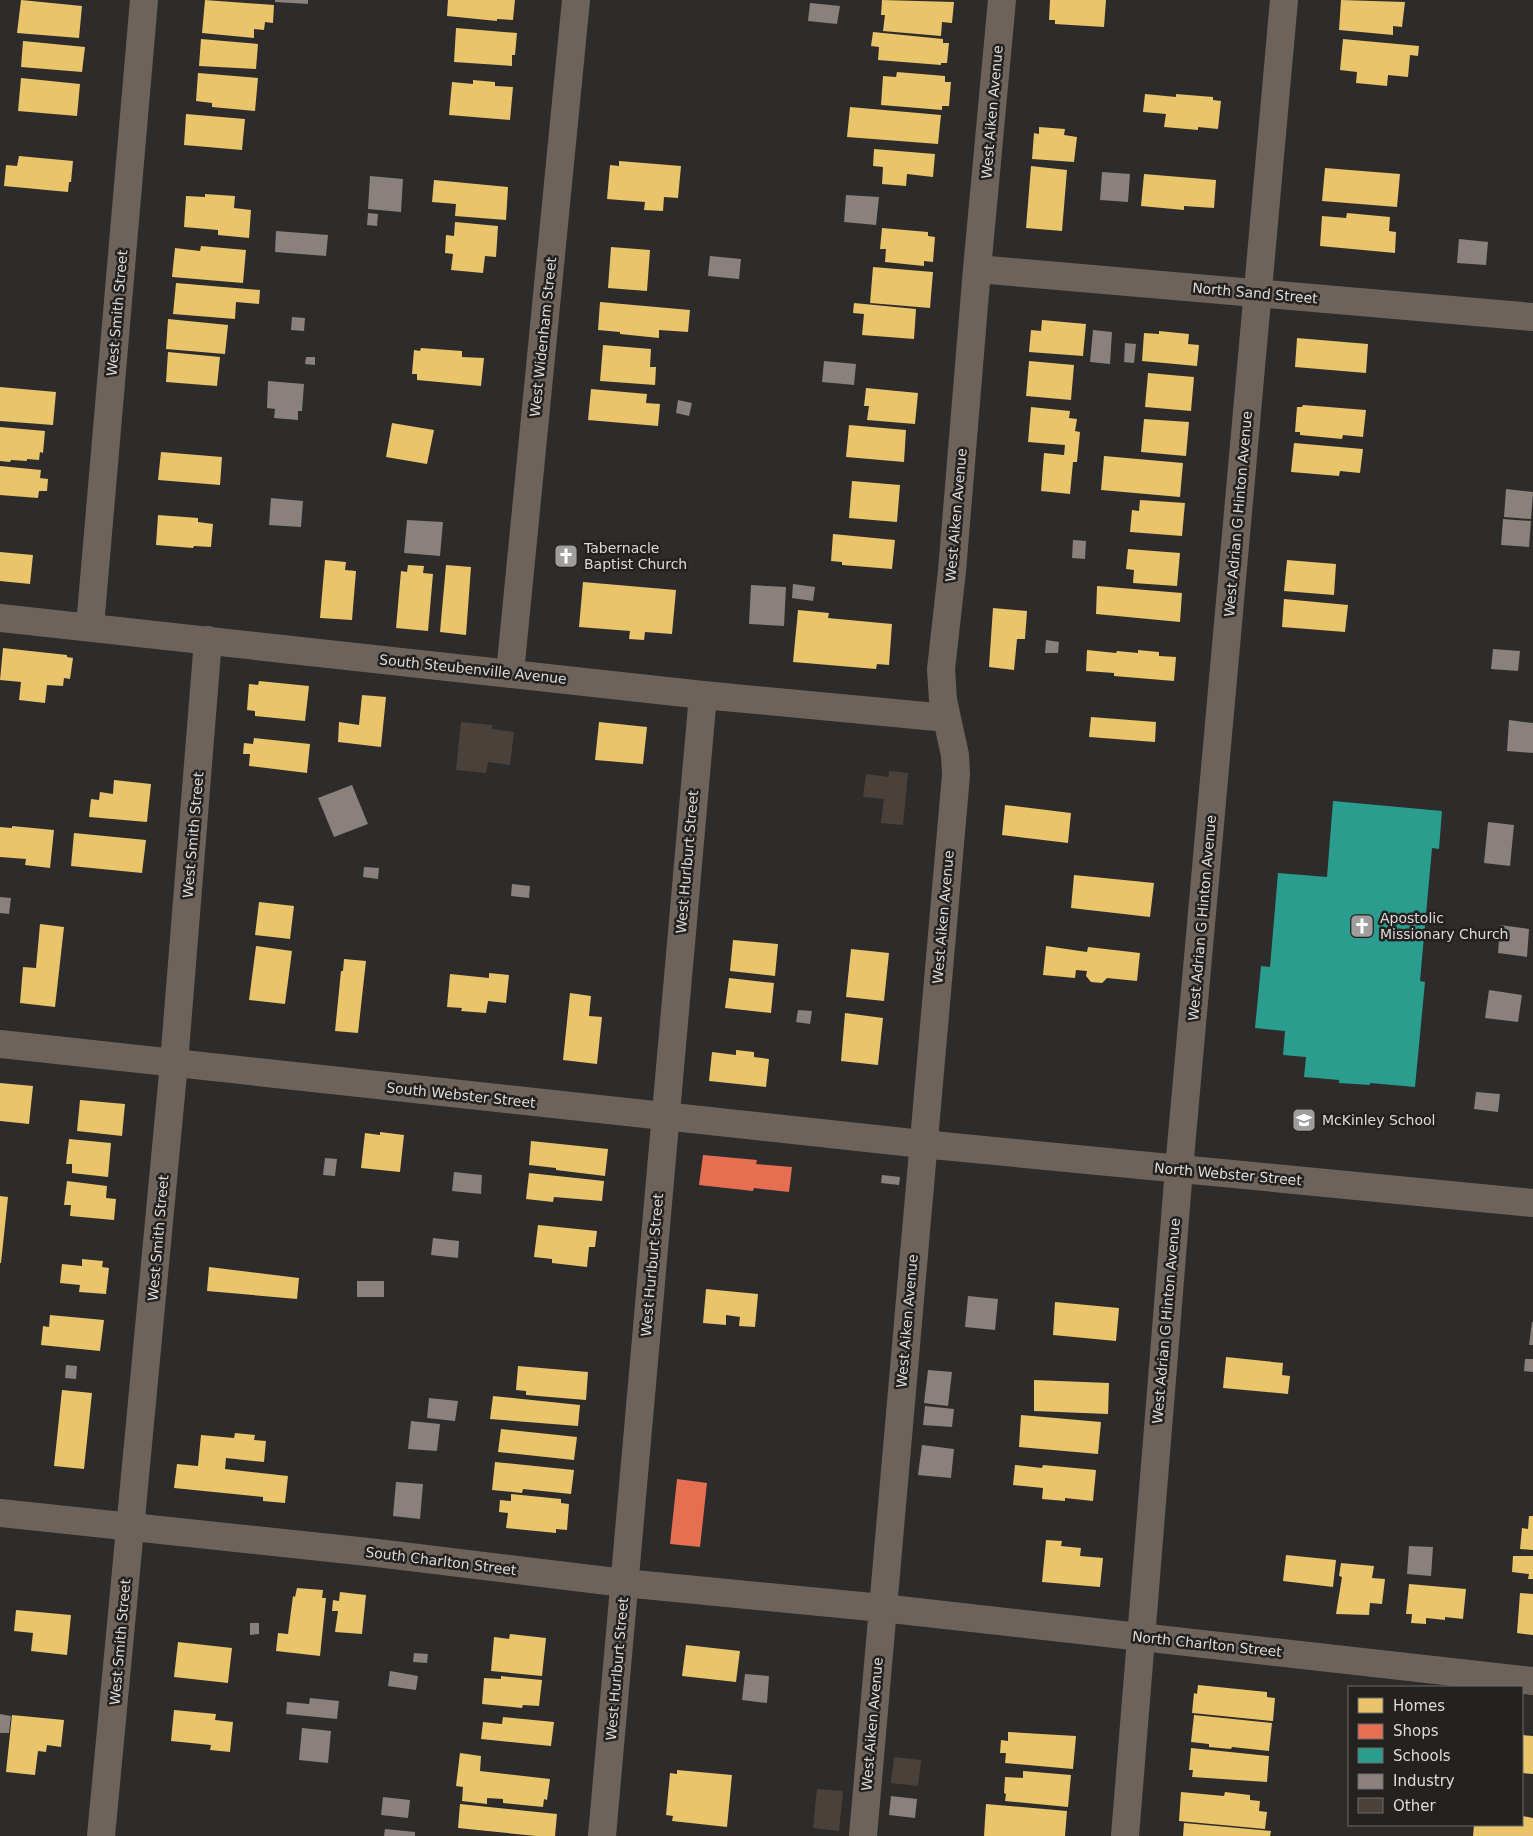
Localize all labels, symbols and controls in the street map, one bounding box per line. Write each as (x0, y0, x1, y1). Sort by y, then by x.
street label: West Aiken Avenue (978, 45, 1006, 179)
street label: West Smith Street (104, 249, 131, 377)
street label: West Widenham Street (527, 256, 559, 418)
street label: North Sand Street (1192, 280, 1319, 306)
street label: West Adrian G Hinton Avenue (1221, 410, 1255, 618)
street label: West Aiken Avenue (942, 448, 970, 582)
place label: Tabernacle Baptist Church (583, 540, 687, 572)
church icon: Tabernacle Baptist Church (553, 543, 579, 569)
street label: South Steubenville Avenue (378, 651, 568, 687)
street label: West Smith Street (180, 771, 207, 899)
street label: West Hurlburt Street (673, 789, 701, 934)
street label: West Adrian G Hinton Avenue (1185, 814, 1219, 1022)
street label: West Aiken Avenue (929, 850, 957, 984)
place label: Apostolic Missionary Church (1380, 910, 1509, 942)
church icon: Apostolic Missionary Church (1349, 913, 1375, 939)
street label: South Webster Street (386, 1079, 537, 1111)
school or university icon: McKinley School (1291, 1107, 1317, 1133)
place label: McKinley School (1322, 1112, 1435, 1128)
street label: North Webster Street (1153, 1160, 1303, 1188)
street label: West Smith Street (145, 1174, 172, 1302)
street label: West Hurlburt Street (638, 1192, 666, 1337)
street label: West Adrian G Hinton Avenue (1149, 1217, 1183, 1425)
street label: West Aiken Avenue (893, 1254, 921, 1388)
street label: South Charlton Street (365, 1544, 518, 1578)
street label: West Smith Street (107, 1578, 134, 1706)
street label: West Hurlburt Street (603, 1596, 631, 1741)
street label: North Charlton Street (1131, 1628, 1283, 1660)
street label: West Aiken Avenue (858, 1657, 886, 1791)
legend (1348, 1686, 1523, 1826)
text: Homes (1393, 1697, 1445, 1715)
text: Shops (1393, 1722, 1439, 1740)
text: Schools (1393, 1747, 1451, 1765)
text: Industry (1393, 1772, 1455, 1790)
text: Other (1393, 1797, 1436, 1815)

